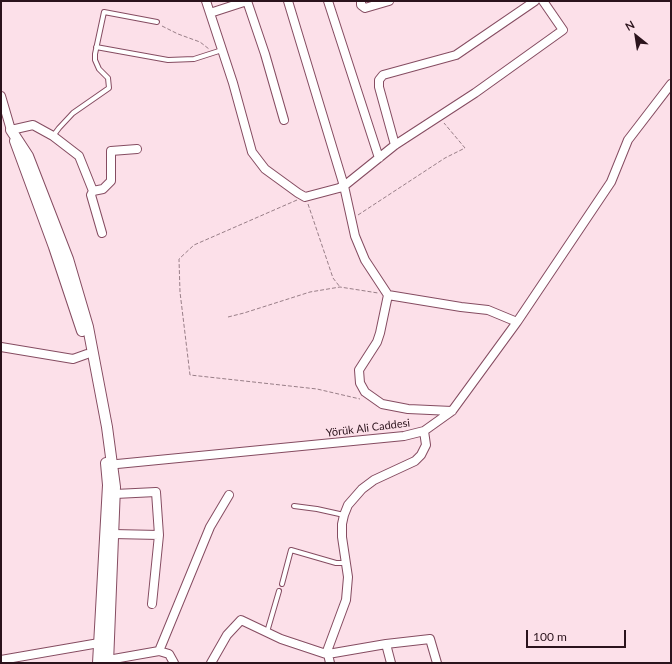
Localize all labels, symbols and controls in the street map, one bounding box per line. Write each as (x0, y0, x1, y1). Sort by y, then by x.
north arrow (616, 16, 656, 56)
text: N (623, 17, 637, 33)
street label: Yörük Ali Caddesi (325, 416, 411, 440)
scale bar (528, 622, 628, 648)
text: 100 m (533, 629, 567, 644)

